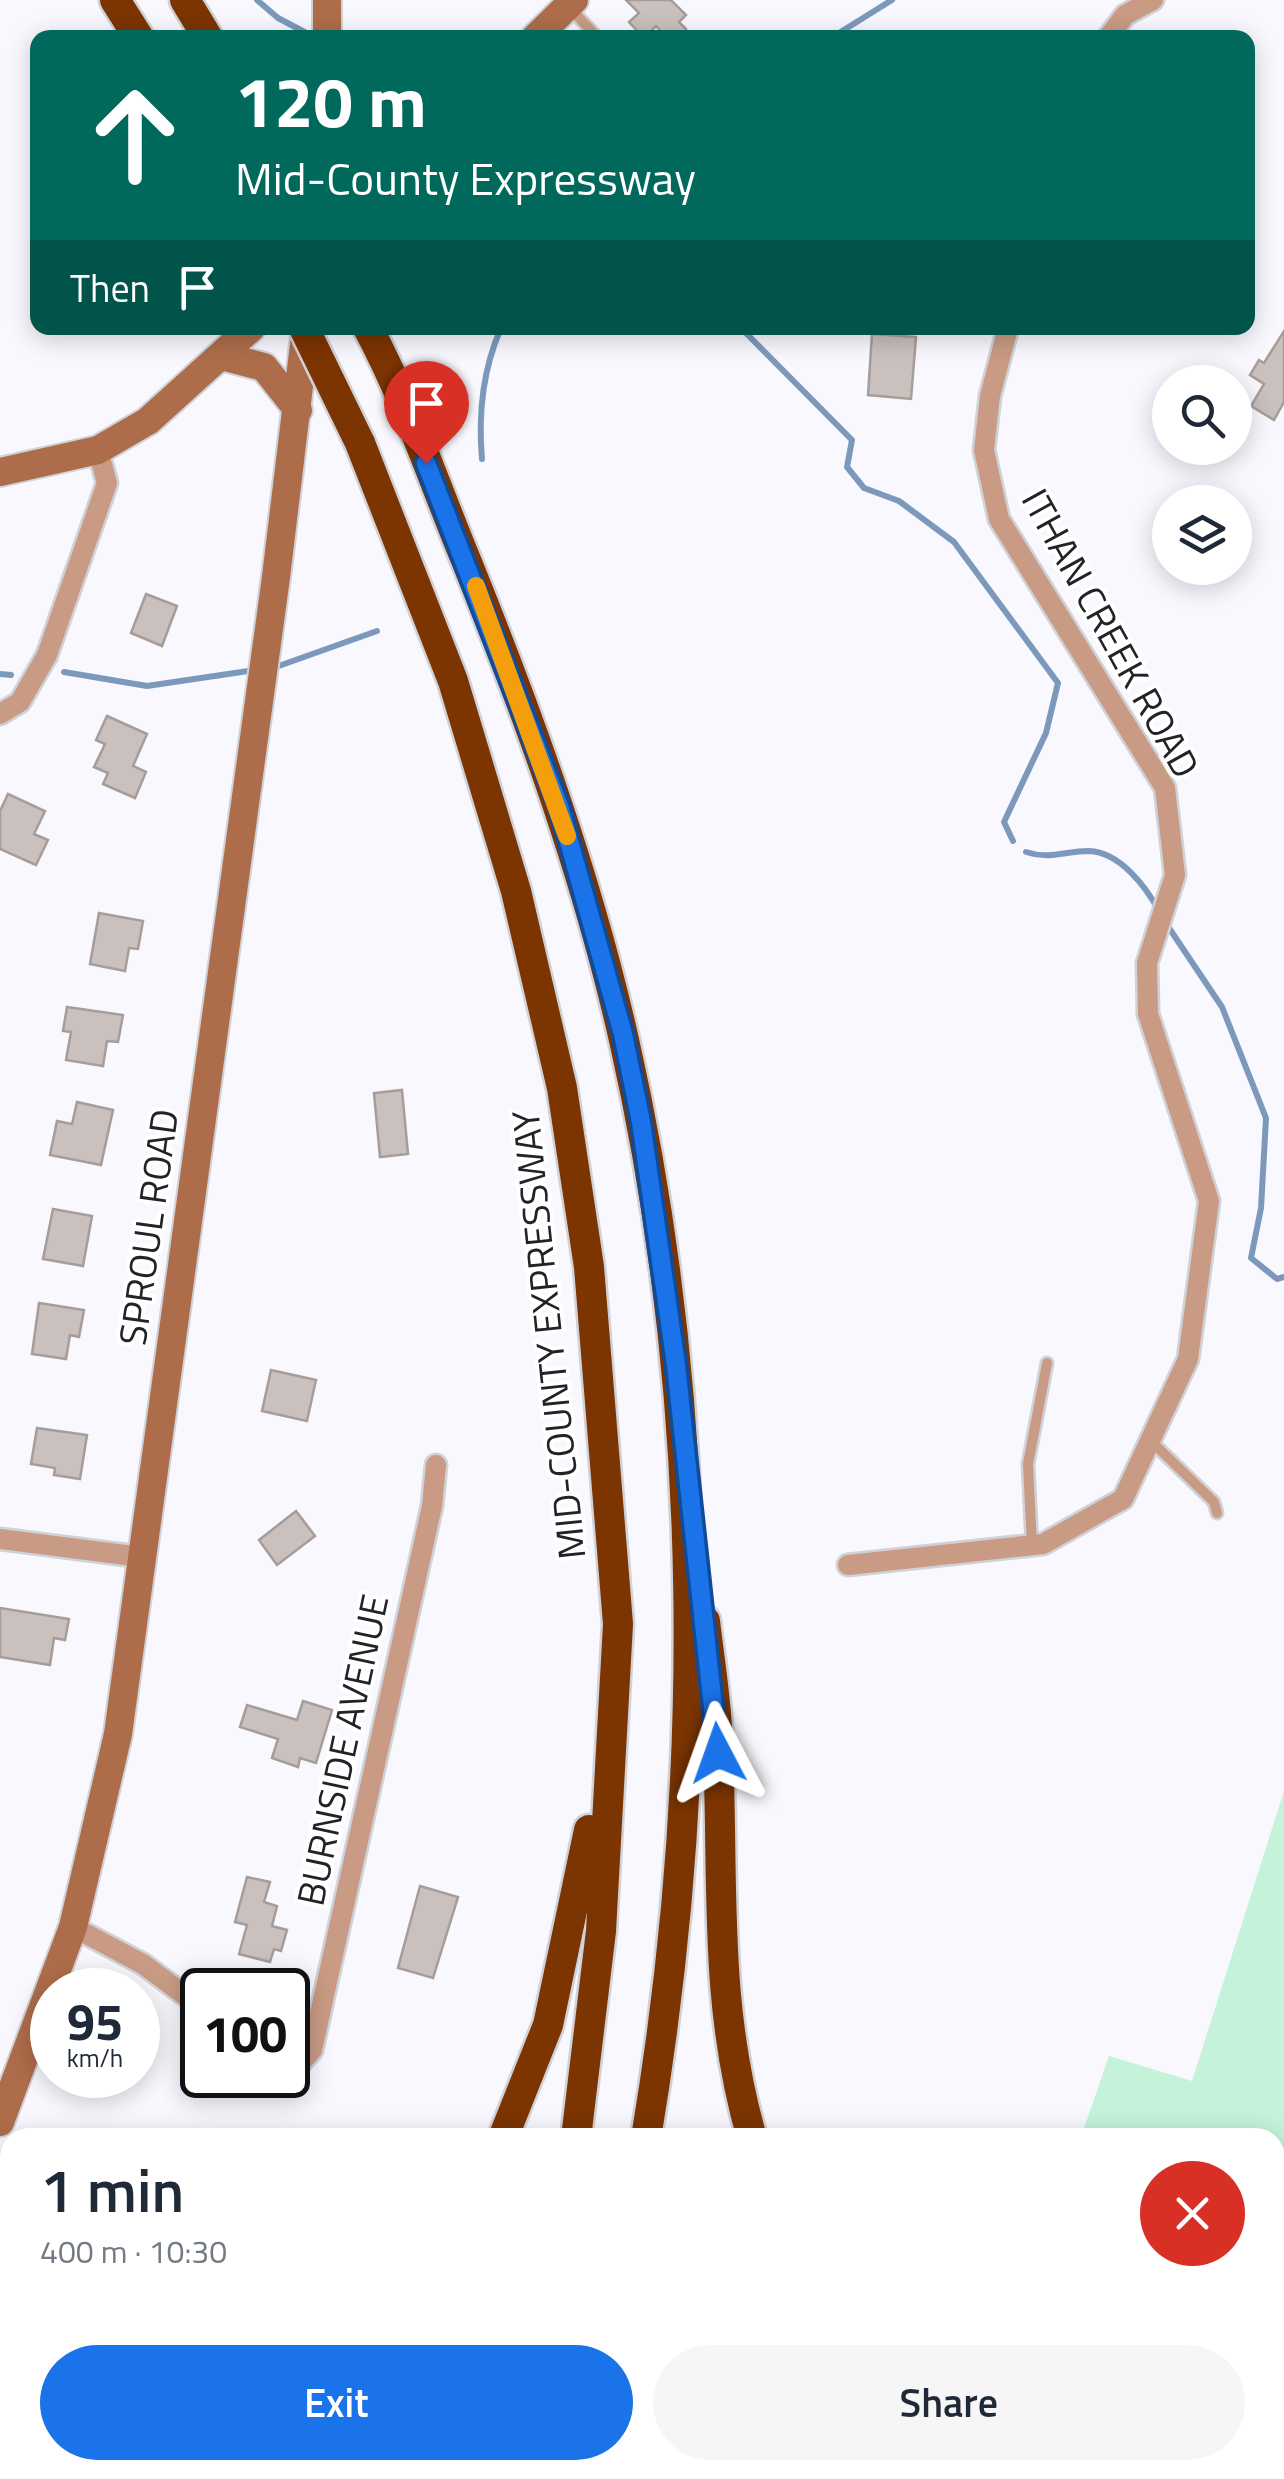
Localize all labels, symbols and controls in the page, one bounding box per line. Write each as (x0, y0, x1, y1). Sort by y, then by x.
text: 120 m (235, 48, 427, 154)
icon: ahead (70, 70, 200, 200)
text: Mid-County Expressway (235, 144, 696, 212)
text: Then (70, 259, 150, 317)
icon: arrive (170, 260, 225, 315)
pin (384, 361, 469, 464)
map controls (1152, 365, 1252, 585)
button: search (1152, 365, 1252, 465)
icon: arrive (399, 376, 454, 431)
street label: ITHAN CREEK ROAD (1007, 478, 1215, 788)
button: layers (1152, 485, 1252, 585)
street label: SPROUL ROAD (103, 1105, 193, 1349)
street label: MID-COUNTY EXPRESSWAY (496, 1107, 600, 1562)
street label: BURNSIDE AVENUE (281, 1589, 403, 1911)
position arrow (666, 1701, 770, 1805)
speed limit sign: 100 (180, 1968, 310, 2098)
text: 95 (67, 1983, 123, 2059)
text: km/h (67, 2039, 123, 2077)
text: 1 min (40, 2144, 184, 2235)
button: close (1140, 2161, 1245, 2266)
text: 400 m · 10:30 (40, 2227, 227, 2275)
button: Exit (40, 2345, 633, 2460)
button: Share (653, 2345, 1245, 2460)

